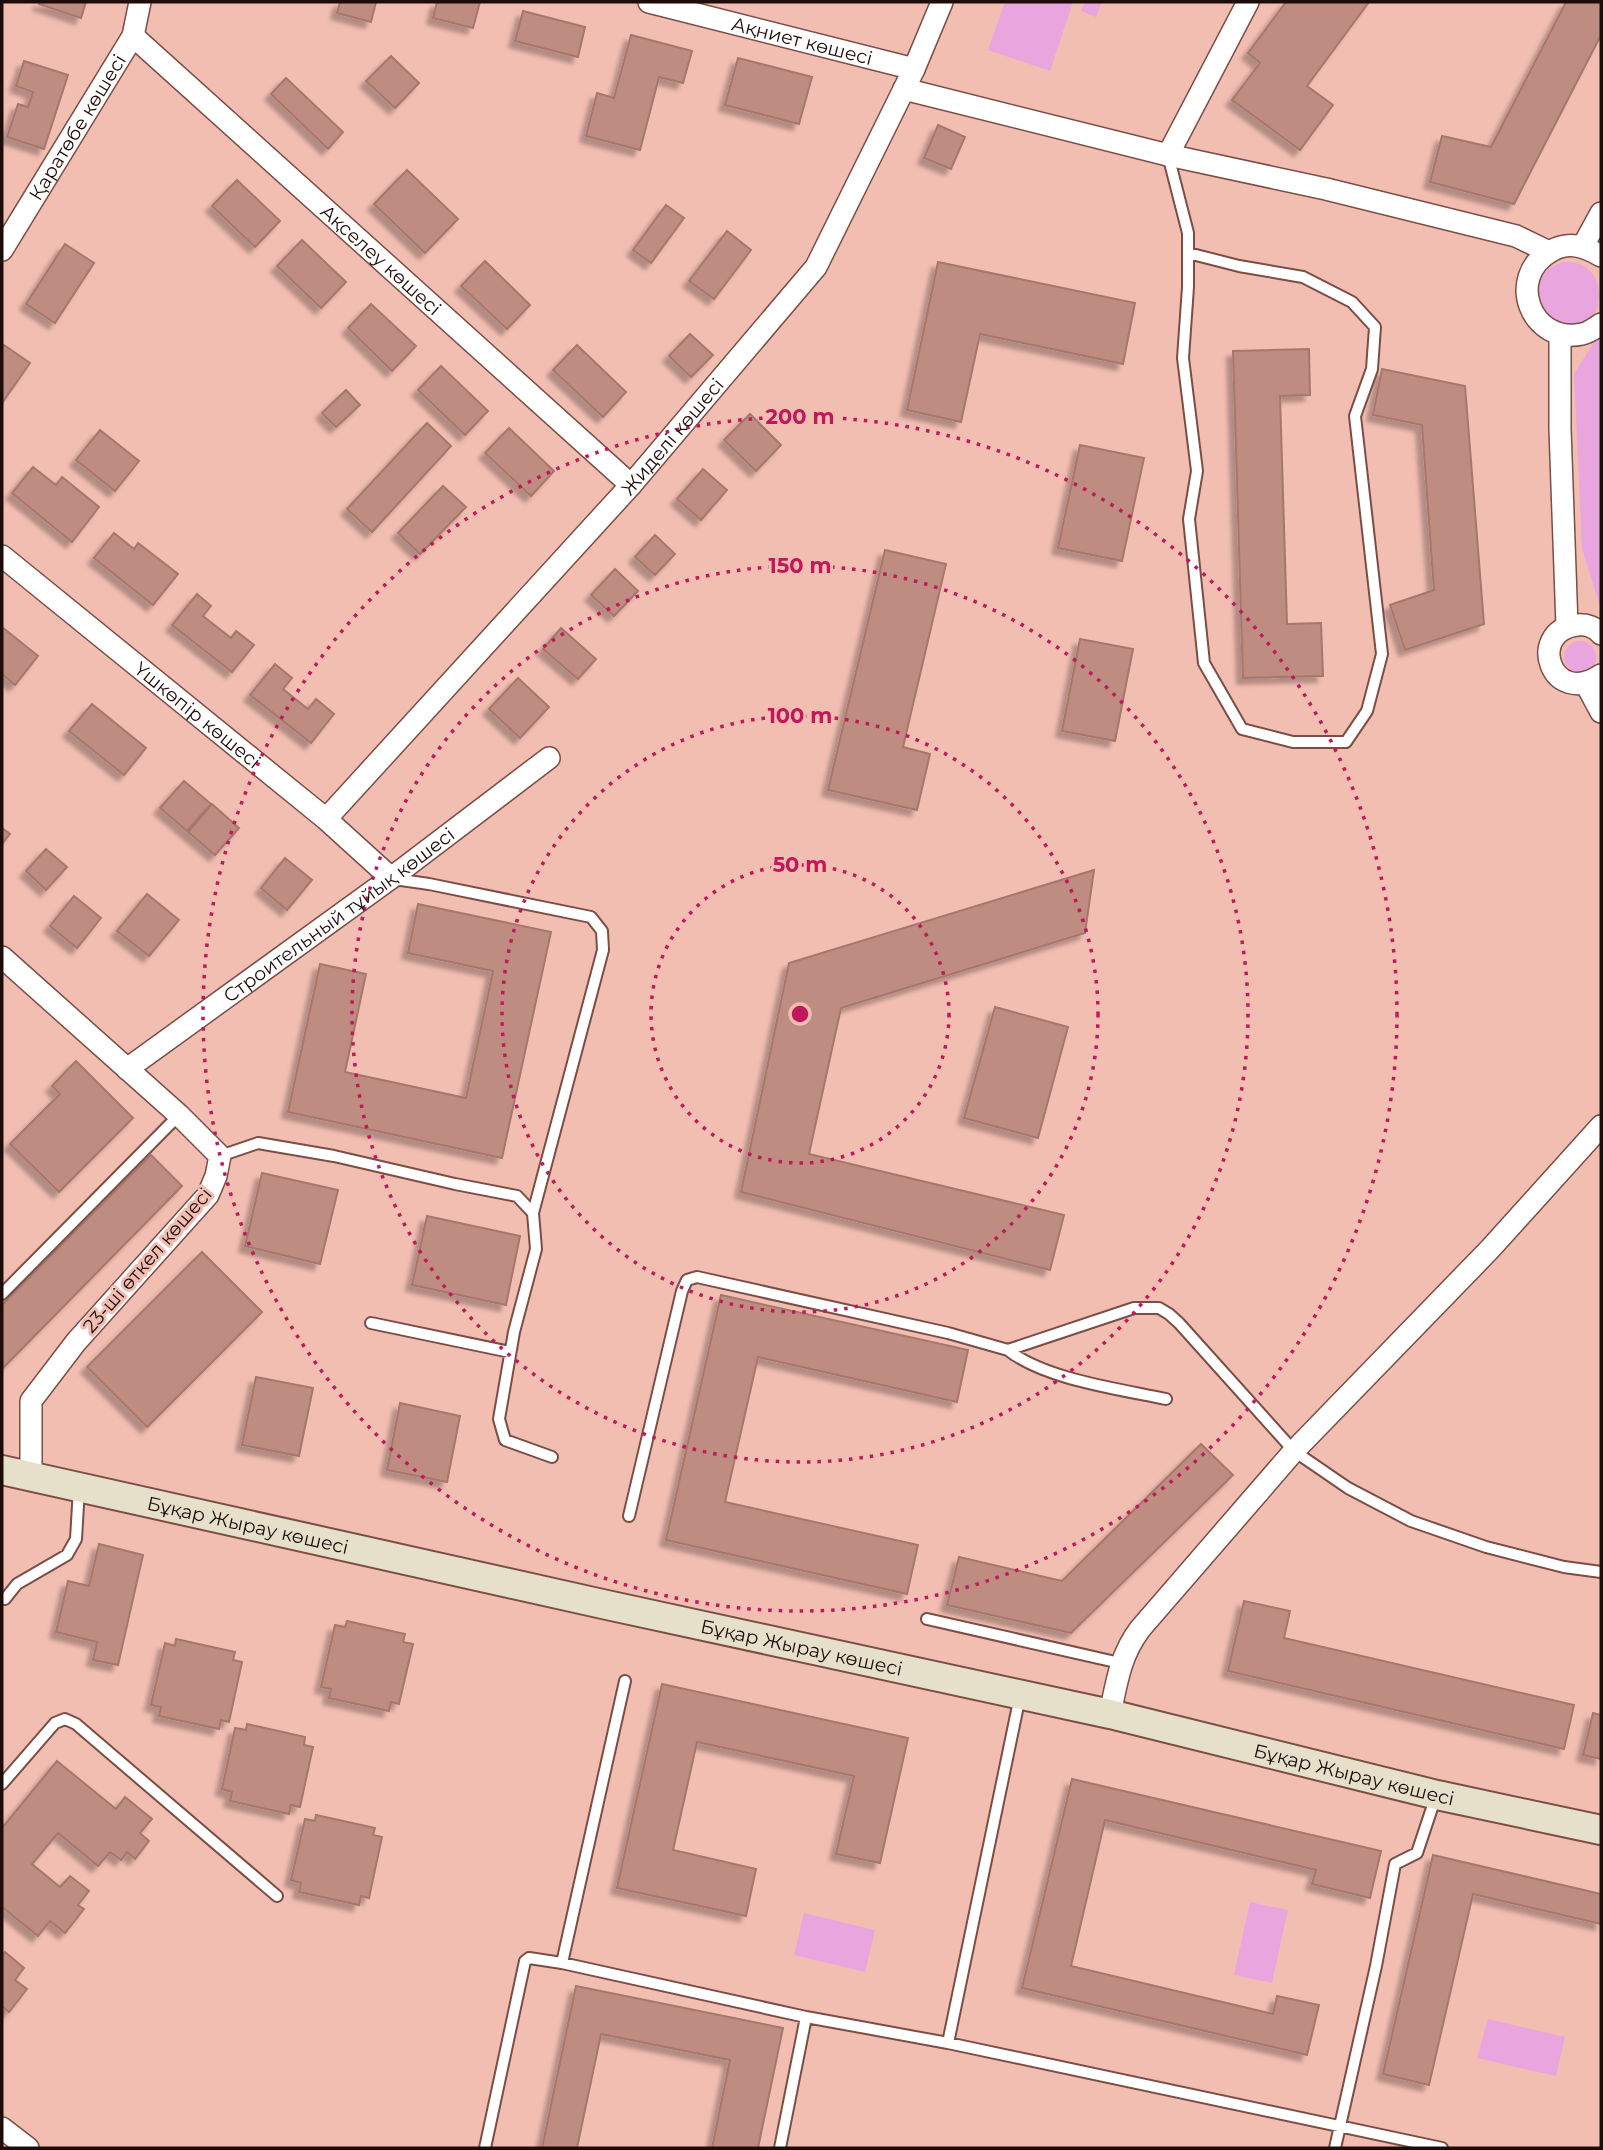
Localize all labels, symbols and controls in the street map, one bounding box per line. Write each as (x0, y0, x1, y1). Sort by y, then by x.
street label: Ақниет көшесі (729, 12, 875, 70)
street label: Қаратөбе көшесі (24, 50, 131, 205)
street label: Ақселеу көшесі (316, 200, 446, 320)
street label: Жиделі көшесі (616, 374, 729, 500)
text: 200 m (766, 404, 834, 429)
text: 150 m (769, 553, 831, 578)
street label: Үшкөпір көшесі (129, 657, 265, 773)
text: 100 m (768, 703, 832, 728)
street label: Строительный тұйық көшесі (219, 823, 459, 1007)
text: 50 m (773, 852, 827, 877)
centre of rings (788, 1002, 812, 1026)
street label: 23-ші өткел көшесі (78, 1183, 217, 1338)
street label: Бұқар Жырау көшесі (145, 1492, 351, 1559)
street label: Бұқар Жырау көшесі (698, 1615, 905, 1681)
street label: Бұқар Жырау көшесі (1251, 1739, 1456, 1810)

